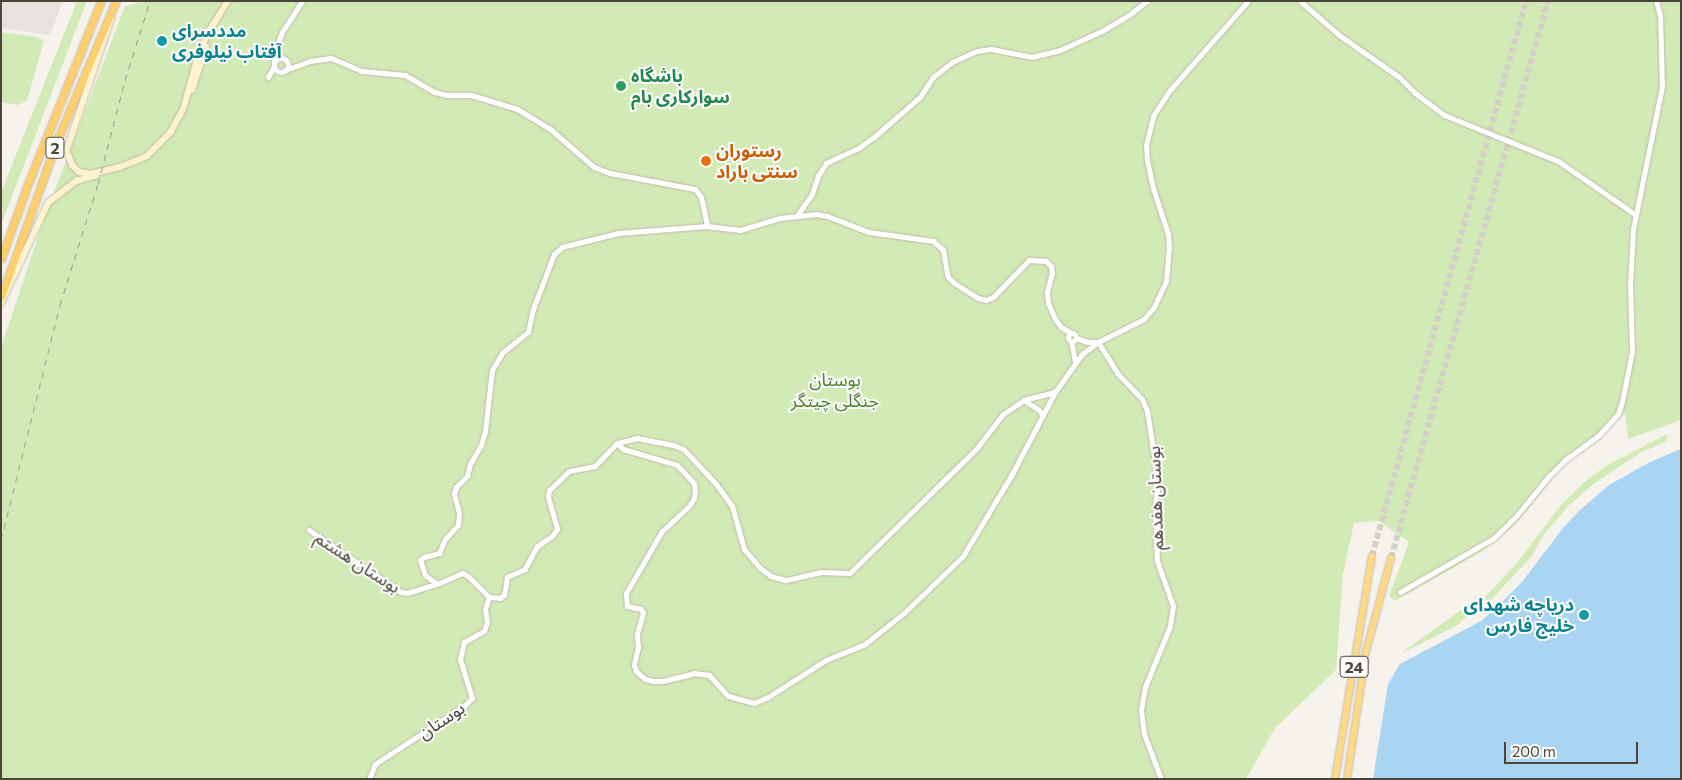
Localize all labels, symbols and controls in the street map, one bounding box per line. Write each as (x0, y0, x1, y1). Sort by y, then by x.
place label: مددسرای آفتاب نیلوفری (172, 20, 282, 62)
marker: مددسرای آفتاب نیلوفری (156, 35, 168, 47)
place label: باشگاه سوارکاری بام (631, 65, 730, 108)
marker: باشگاه سوارکاری بام (615, 80, 627, 92)
road number: 2 (45, 134, 65, 162)
place label: رستوران سنتی باراد (716, 140, 798, 182)
marker: رستوران سنتی باراد (700, 155, 712, 167)
park label: بوستان جنگلی چیتگر (791, 369, 879, 412)
street label: بوستان هفدهم (1142, 445, 1168, 551)
street label: بوستان هشتم (311, 526, 405, 598)
place label: دریاچه شهدای خلیج فارس (1464, 594, 1574, 636)
marker: دریاچه شهدای خلیج فارس (1578, 609, 1590, 621)
road number: 24 (1339, 654, 1369, 680)
street label: بوستان (414, 697, 468, 743)
scale bar (1507, 732, 1641, 764)
text: 200 m (1512, 742, 1556, 760)

